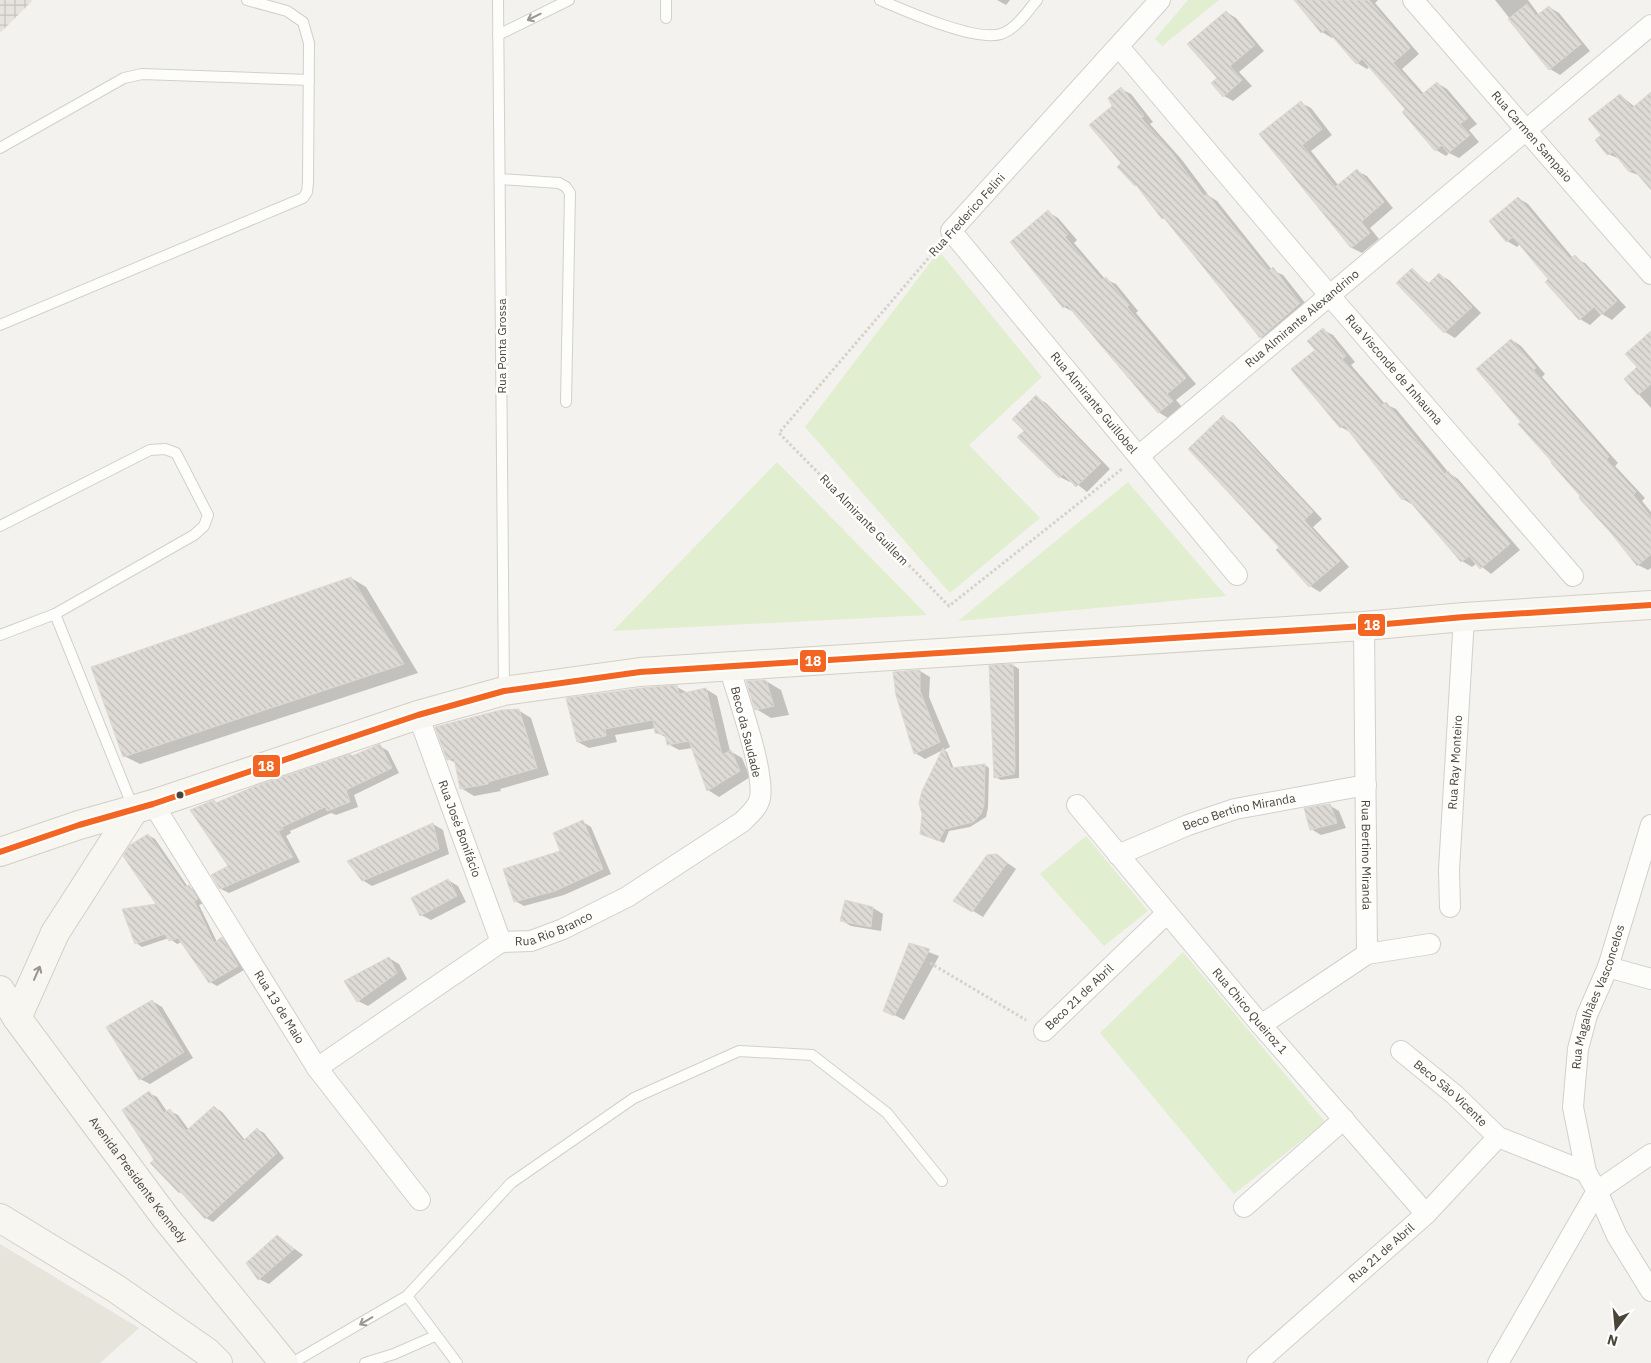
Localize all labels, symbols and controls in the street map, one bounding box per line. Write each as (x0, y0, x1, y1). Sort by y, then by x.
one-way arrow (526, 13, 541, 23)
street label: Rua Carmen Sampaio (1488, 88, 1576, 185)
street label: Rua Frederico Felini (925, 170, 1008, 259)
street label: Rua Almirante Alexandrino (1242, 266, 1362, 370)
street label: Rua Ponta Grossa (494, 298, 509, 394)
street label: Rua Visconde de Inhauma (1343, 311, 1447, 428)
street label: Rua Almirante Guillobel (1048, 349, 1141, 456)
street label: Rua Almirante Guillem (817, 471, 912, 568)
line badge: 18 (1357, 613, 1386, 637)
text: 18 (1364, 616, 1380, 634)
line badge: 18 (799, 649, 827, 673)
text: 18 (805, 652, 821, 670)
street label: Beco da Saudade (728, 685, 765, 779)
street label: Rua Ray Monteiro (1445, 714, 1465, 810)
line badge: 18 (252, 754, 281, 778)
text: 18 (258, 757, 274, 775)
street label: Rua José Bonifácio (435, 778, 485, 879)
unlabelled marker (175, 790, 185, 800)
street label: Beco Bertino Miranda (1180, 790, 1297, 834)
street label: Rua Bertino Miranda (1359, 800, 1375, 911)
street label: Rua Rio Branco (515, 907, 595, 949)
street label: Rua Magalhães Vasconcelos (1568, 923, 1627, 1070)
street label: Beco 21 de Abril (1042, 961, 1116, 1033)
street label: Rua Chico Queiroz 1 (1209, 965, 1291, 1057)
one-way arrow (32, 966, 42, 981)
street label: Rua 13 de Maio (251, 967, 308, 1046)
street label: Beco São Vicente (1411, 1056, 1491, 1130)
street label: Avenida Presidente Kennedy (86, 1114, 191, 1246)
street label: Rua 21 de Abril (1345, 1220, 1417, 1286)
north arrow (1591, 1303, 1641, 1353)
one-way arrow (359, 1317, 373, 1327)
text: N (1605, 1330, 1620, 1351)

